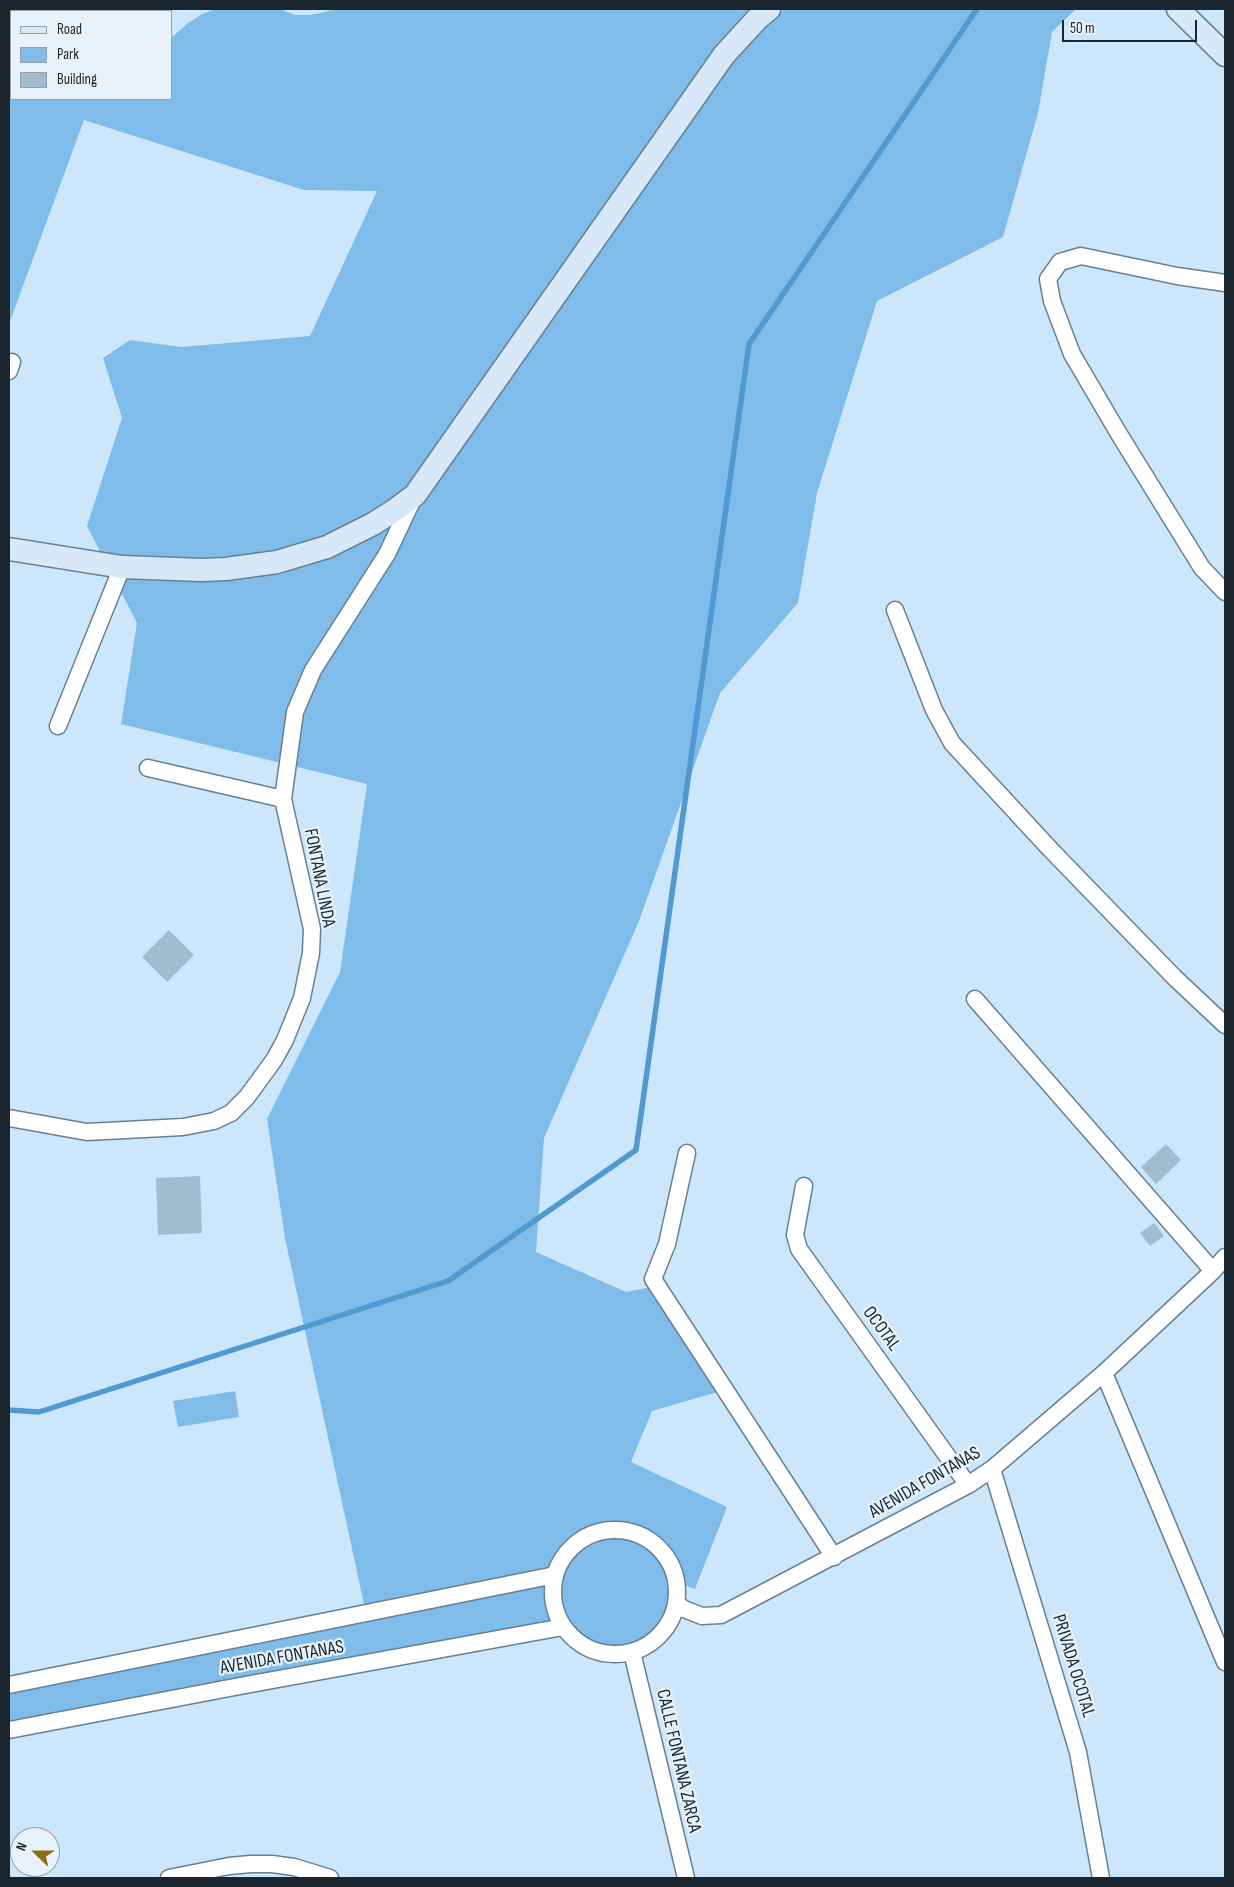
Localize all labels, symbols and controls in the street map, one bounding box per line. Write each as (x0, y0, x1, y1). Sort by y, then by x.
legend (10, 10, 172, 100)
scale bar (1064, 10, 1199, 42)
text: 50 m (1070, 19, 1095, 38)
text: Road (57, 20, 82, 39)
text: Park (57, 45, 79, 64)
text: Building (57, 70, 97, 89)
street label: FONTANA LINDA (298, 827, 340, 929)
street label: OCOTAL (857, 1302, 905, 1356)
street label: AVENIDA FONTANAS (865, 1442, 985, 1524)
street label: PRIVADA OCOTAL (1047, 1612, 1099, 1720)
street label: AVENIDA FONTANAS (218, 1636, 346, 1680)
street label: CALLE FONTANA ZARCA (650, 1687, 706, 1835)
north arrow (10, 1827, 60, 1877)
text: N (12, 1840, 31, 1853)

